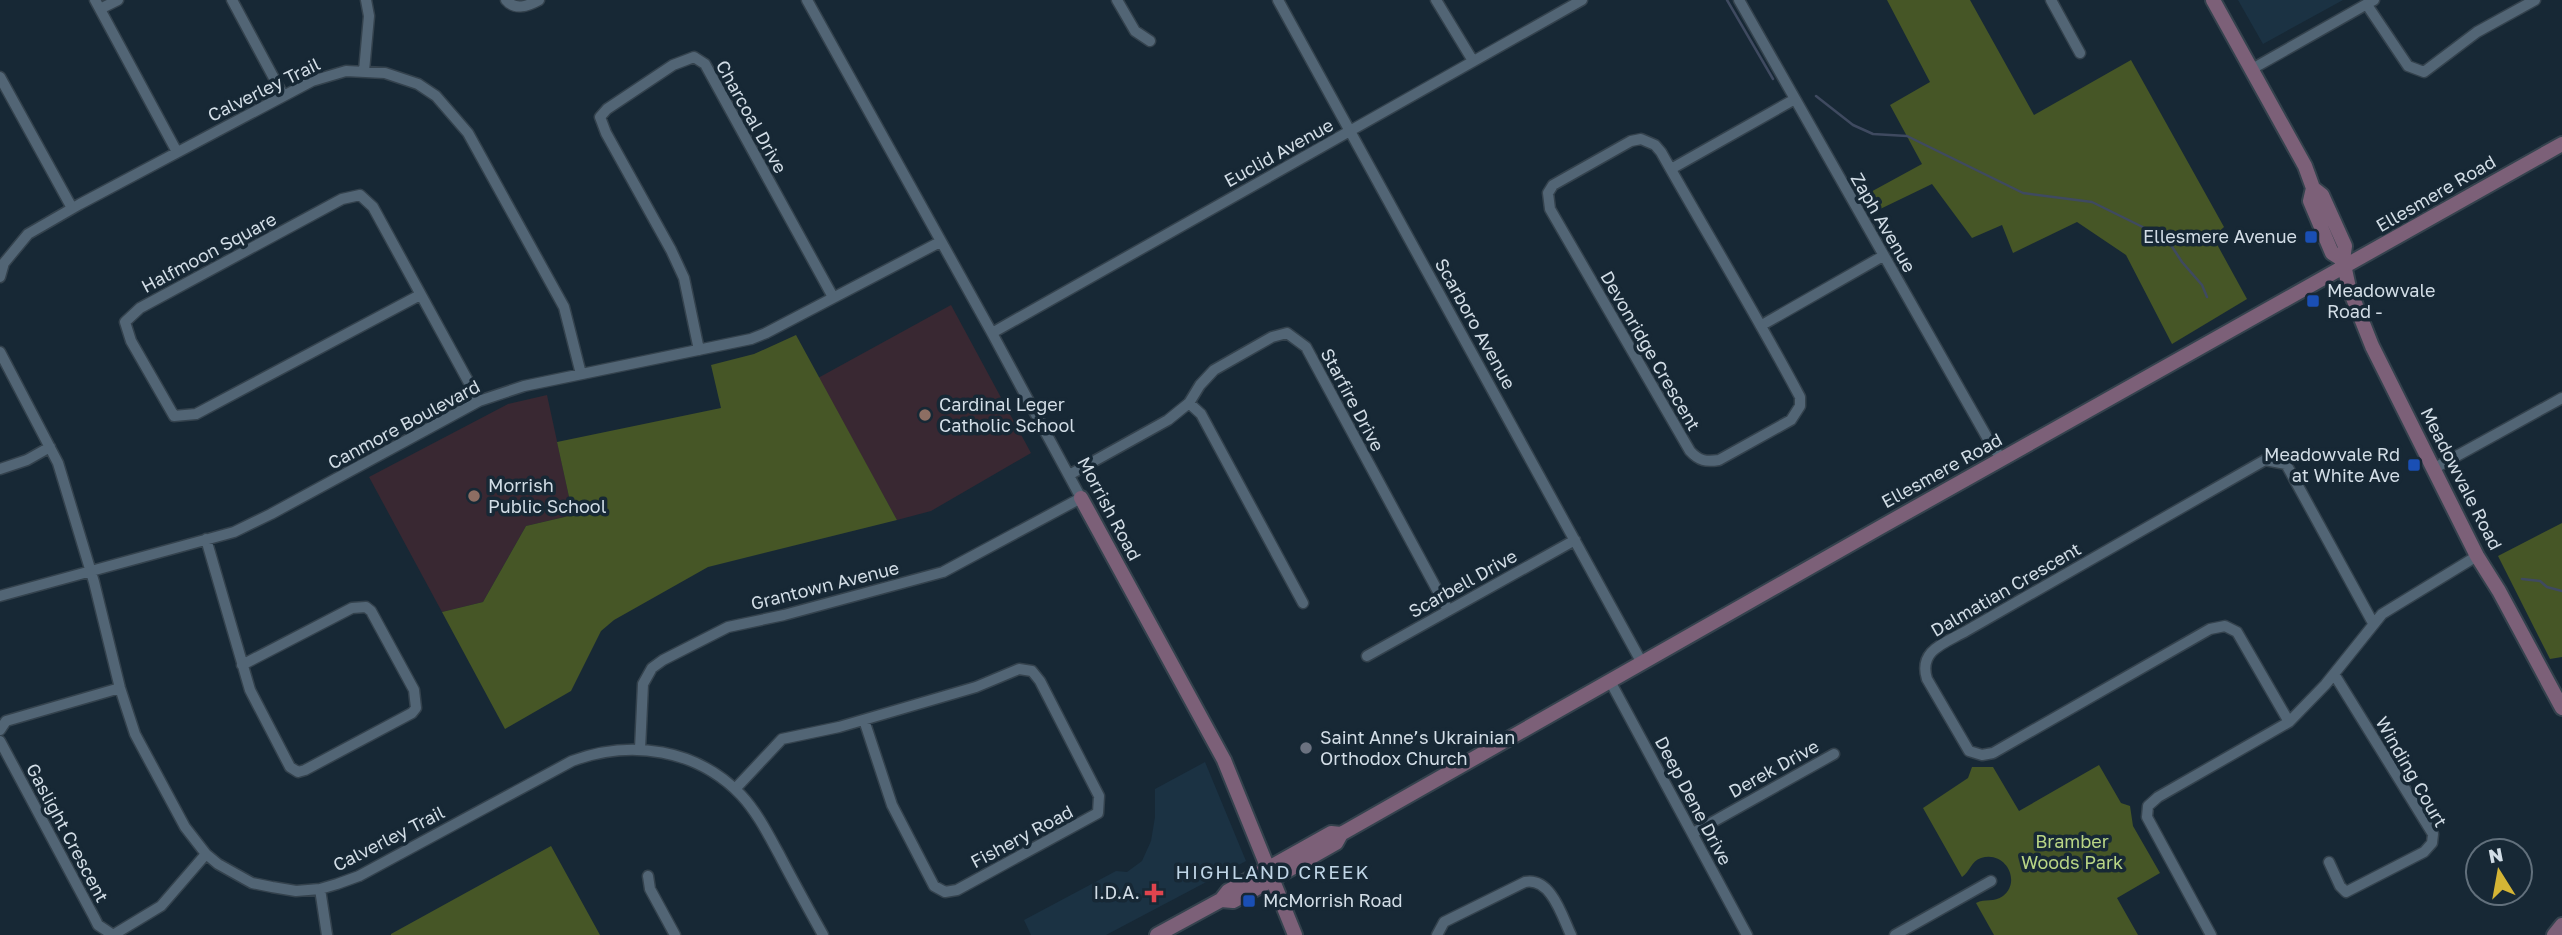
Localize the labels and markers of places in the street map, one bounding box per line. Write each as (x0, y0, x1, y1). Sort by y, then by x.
place label: Ellesmere Avenue (2143, 225, 2297, 247)
marker: Ellesmere Avenue (2303, 229, 2319, 245)
place label: Meadowvale Road - (2327, 279, 2435, 322)
marker: Meadowvale Road - (2305, 293, 2321, 309)
place label: Cardinal Leger Catholic School (939, 393, 1075, 436)
marker: Cardinal Leger Catholic School (917, 407, 933, 423)
place label: Meadowvale Rd at White Ave (2264, 443, 2400, 486)
marker: Meadowvale Rd at White Ave (2406, 457, 2422, 473)
place label: Morrish Public School (488, 474, 607, 517)
marker: Morrish Public School (466, 488, 482, 504)
place label: Saint Anne’s Ukrainian Orthodox Church (1320, 726, 1515, 769)
marker: Saint Anne’s Ukrainian Orthodox Church (1298, 740, 1314, 756)
place label: I.D.A. (1093, 881, 1140, 903)
marker: I.D.A. (1146, 885, 1162, 901)
place label: McMorrish Road (1263, 889, 1403, 911)
marker: McMorrish Road (1241, 893, 1257, 909)

